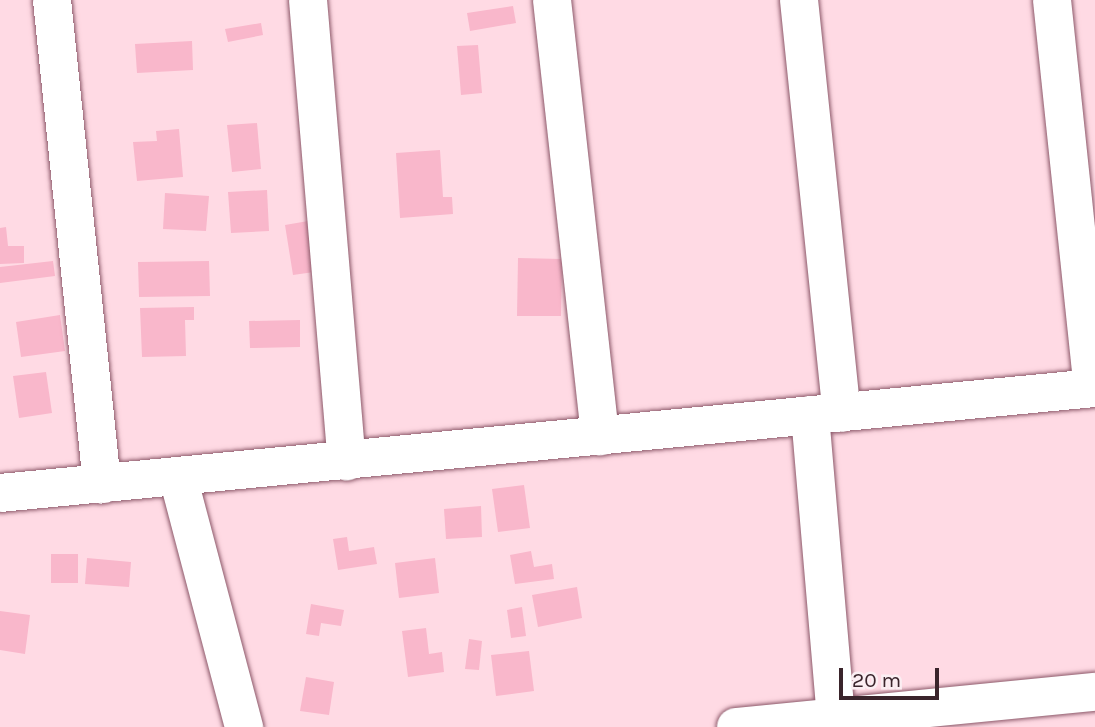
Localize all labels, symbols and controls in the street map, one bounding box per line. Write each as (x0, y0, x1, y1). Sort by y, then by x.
scale bar (843, 654, 943, 698)
text: 20 m (852, 668, 901, 692)

